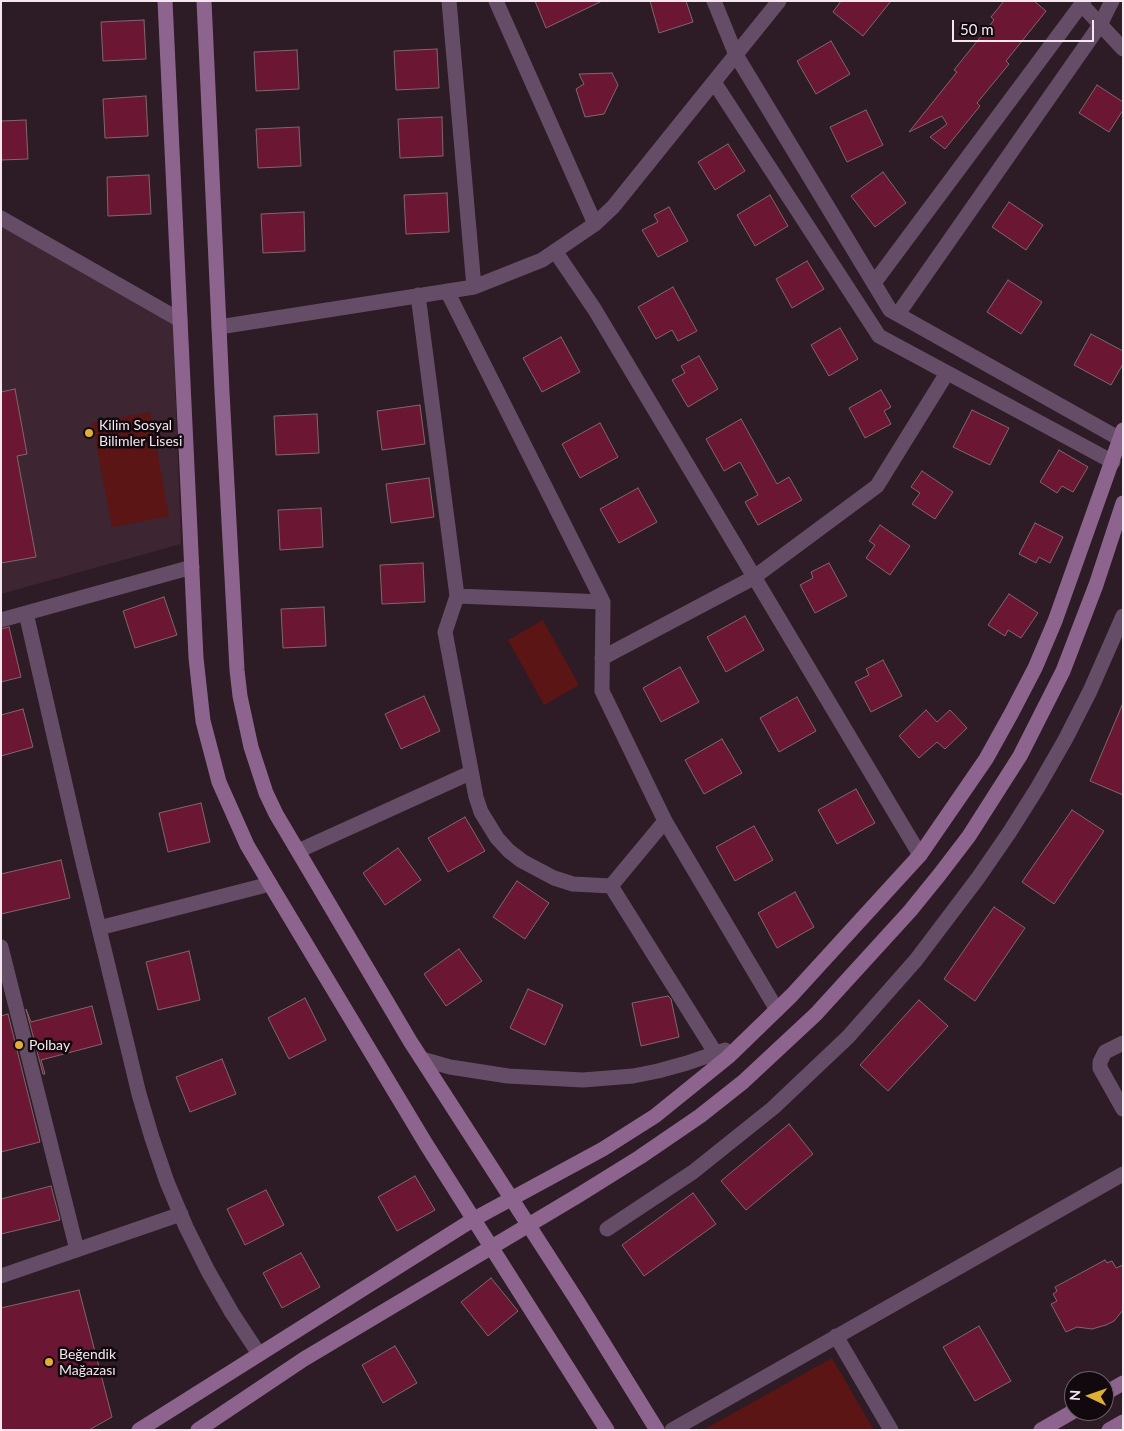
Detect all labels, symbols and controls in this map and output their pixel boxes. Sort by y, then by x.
scale bar [954,10,1096,42]
text: 50 m [960,20,994,38]
place label: Kilim Sosyal Bilimler Lisesi [99,417,182,450]
marker: Kilim Sosyal Bilimler Lisesi [83,427,95,439]
place label: Polbay [29,1037,70,1053]
marker: Polbay [13,1039,25,1051]
place label: Beğendik Mağazası [59,1346,116,1378]
marker: Beğendik Mağazası [43,1356,55,1368]
north arrow [1064,1371,1114,1421]
text: N [1066,1389,1083,1401]

